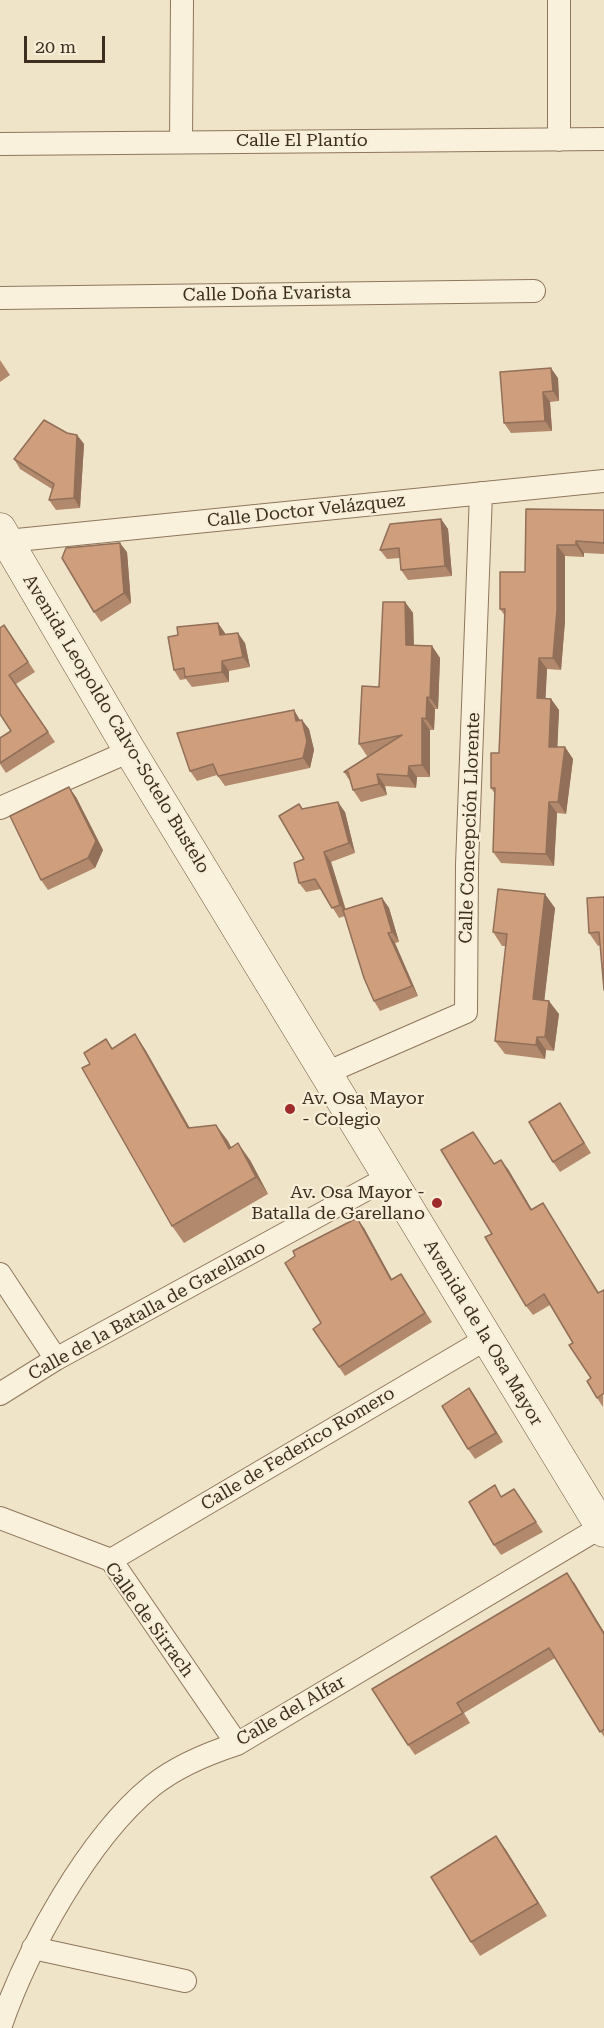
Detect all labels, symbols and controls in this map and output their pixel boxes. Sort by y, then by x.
scale bar [27,24,108,62]
text: 20 m [35,36,76,57]
street label: Calle El Plantío [236,130,368,152]
street label: Calle Doña Evarista [183,282,351,306]
street label: Calle Doctor Velázquez [206,490,406,532]
street label: Avenida Leopoldo Calvo-Sotelo Bustelo [18,571,214,877]
street label: Calle Concepción Llorente [455,712,485,944]
place label: Av. Osa Mayor - Colegio [302,1088,424,1130]
marker: Av. Osa Mayor - Colegio [283,1102,297,1116]
place label: Av. Osa Mayor - Batalla de Garellano [251,1182,425,1224]
marker: Av. Osa Mayor - Batalla de Garellano [430,1196,444,1210]
street label: Avenida de la Osa Mayor [419,1236,547,1430]
street label: Calle de la Batalla de Garellano [25,1237,269,1385]
street label: Calle de Federico Romero [197,1383,399,1515]
street label: Calle de Sirrach [100,1558,198,1682]
street label: Calle del Alfar [233,1671,349,1751]

